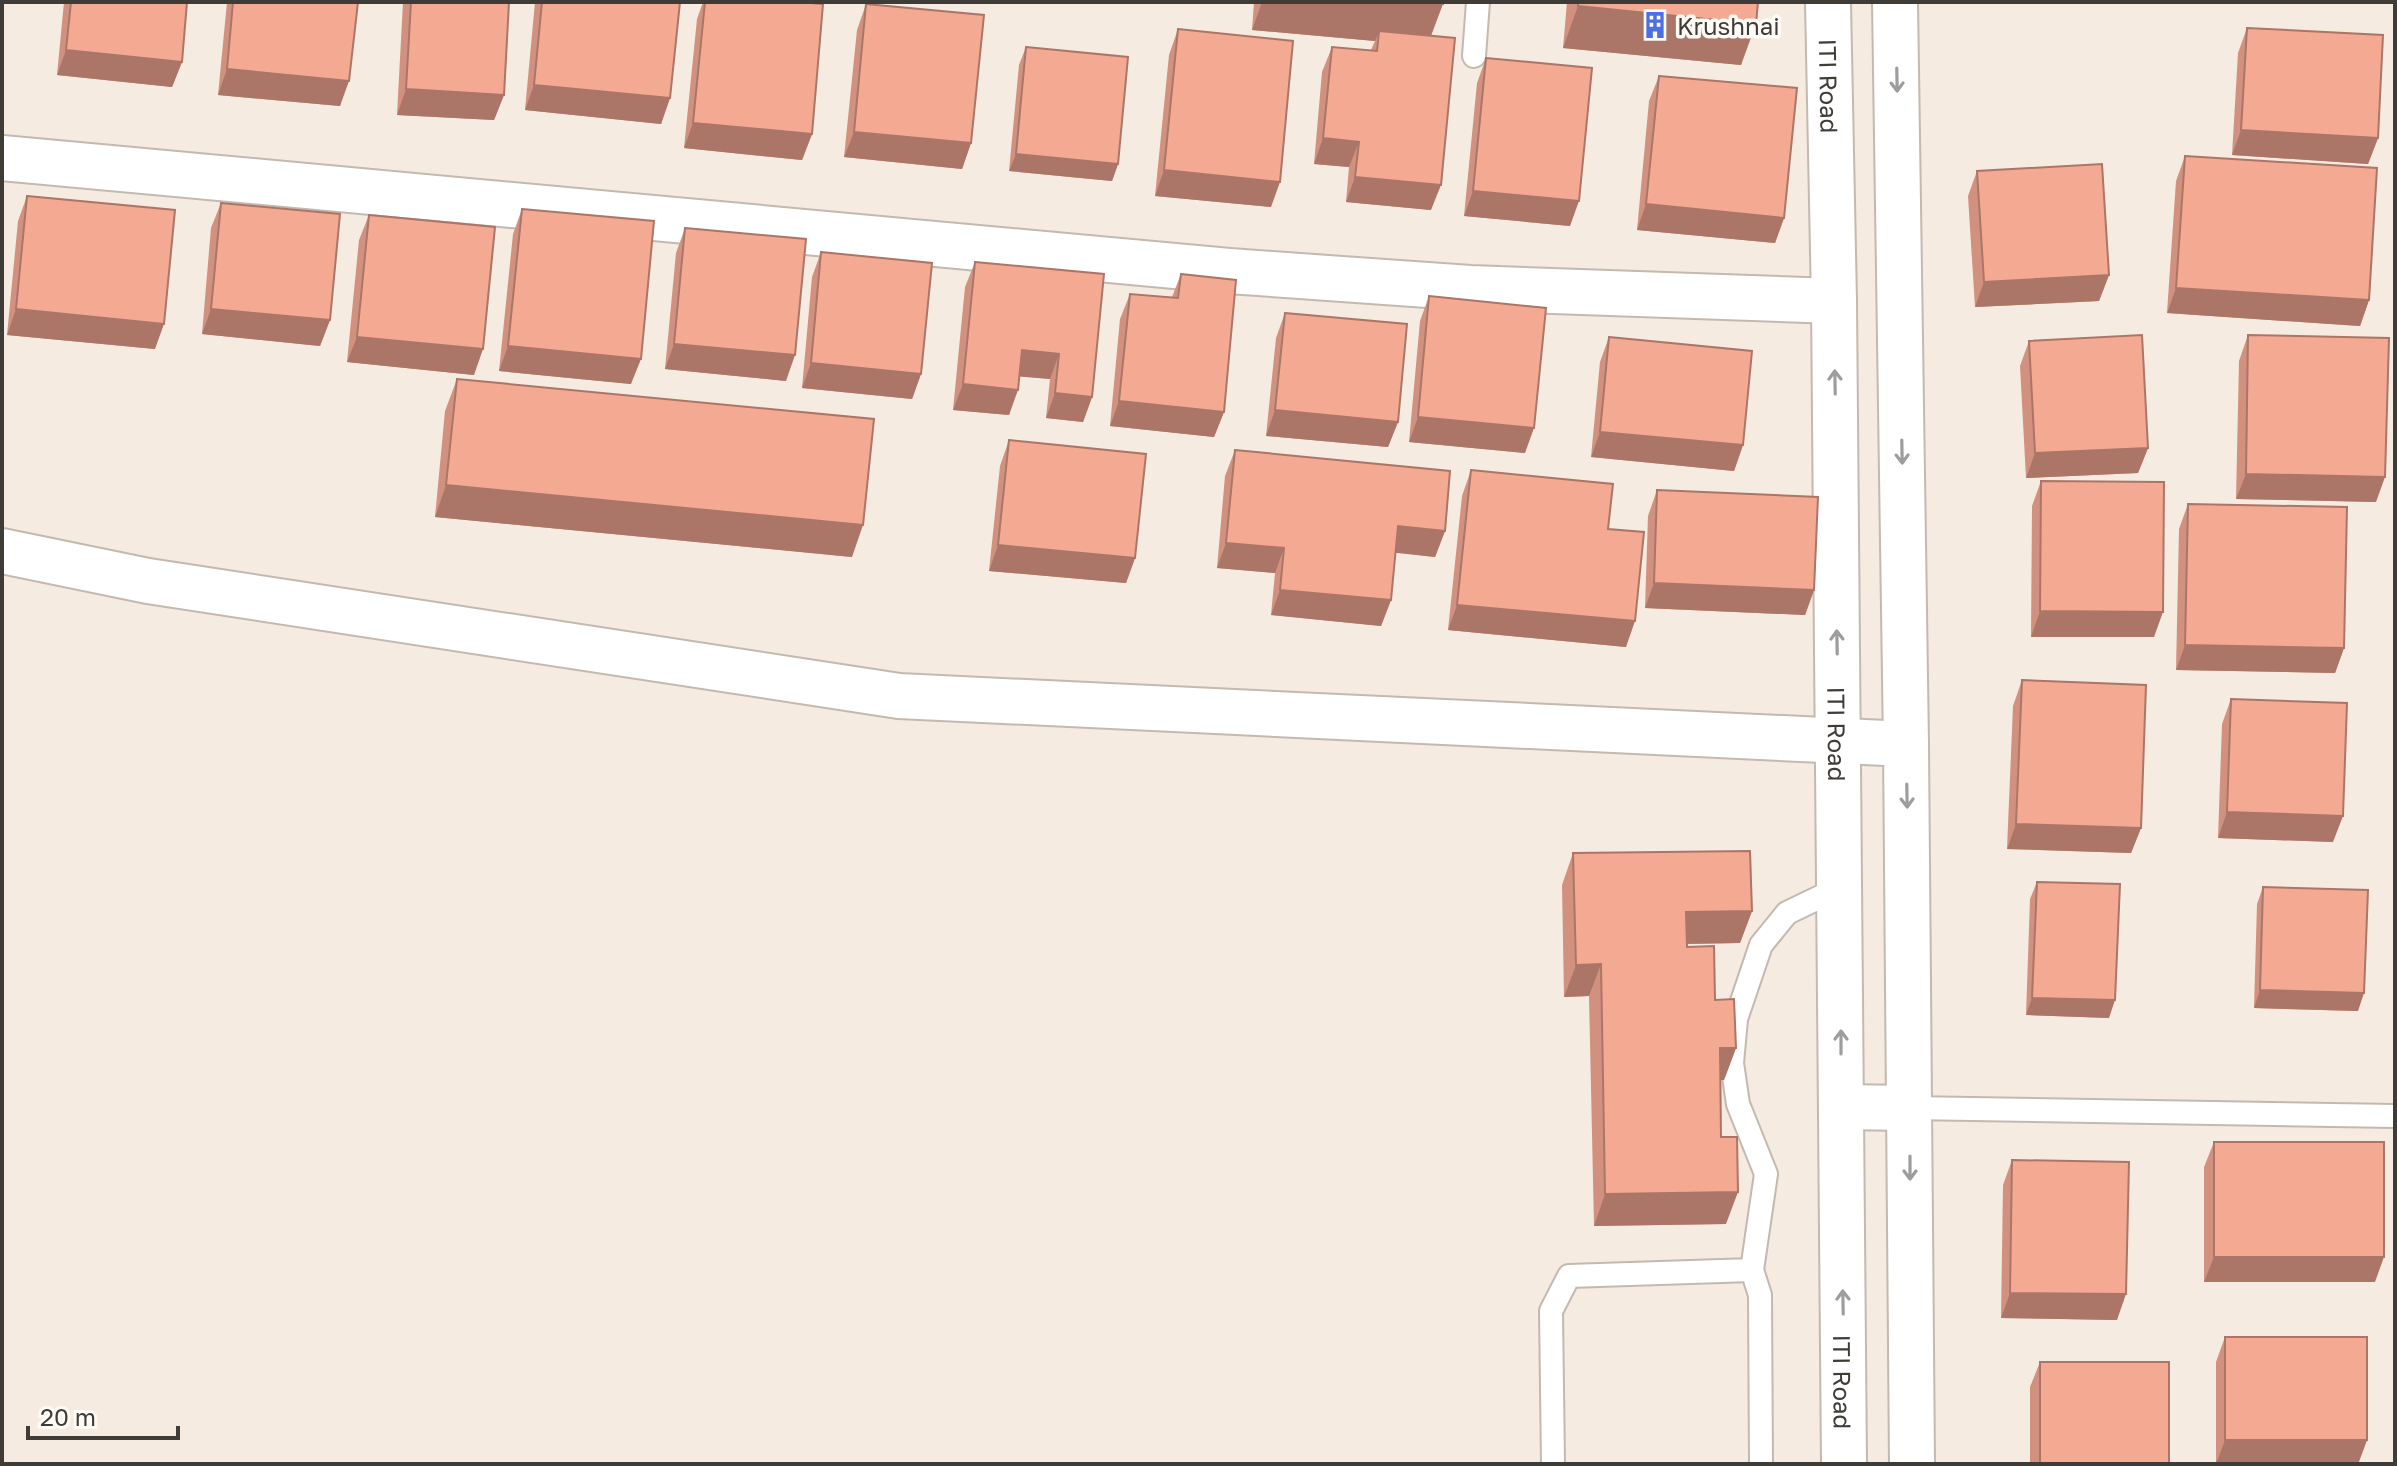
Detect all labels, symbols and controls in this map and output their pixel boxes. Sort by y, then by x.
building icon: Krushnai [1640,10,1670,40]
place label: Krushnai [1677,11,1780,40]
street label: ITI Road [1814,38,1845,134]
one-way arrow [1889,66,1904,93]
one-way arrow [1827,369,1842,396]
one-way arrow [1894,438,1910,465]
one-way arrow [1829,629,1845,656]
street label: ITI Road [1823,686,1853,781]
one-way arrow [1899,782,1915,809]
one-way arrow [1833,1029,1848,1056]
one-way arrow [1902,1154,1918,1181]
one-way arrow [1835,1289,1851,1316]
street label: ITI Road [1828,1334,1858,1429]
scale bar [28,1390,178,1440]
text: 20 m [40,1402,96,1431]

